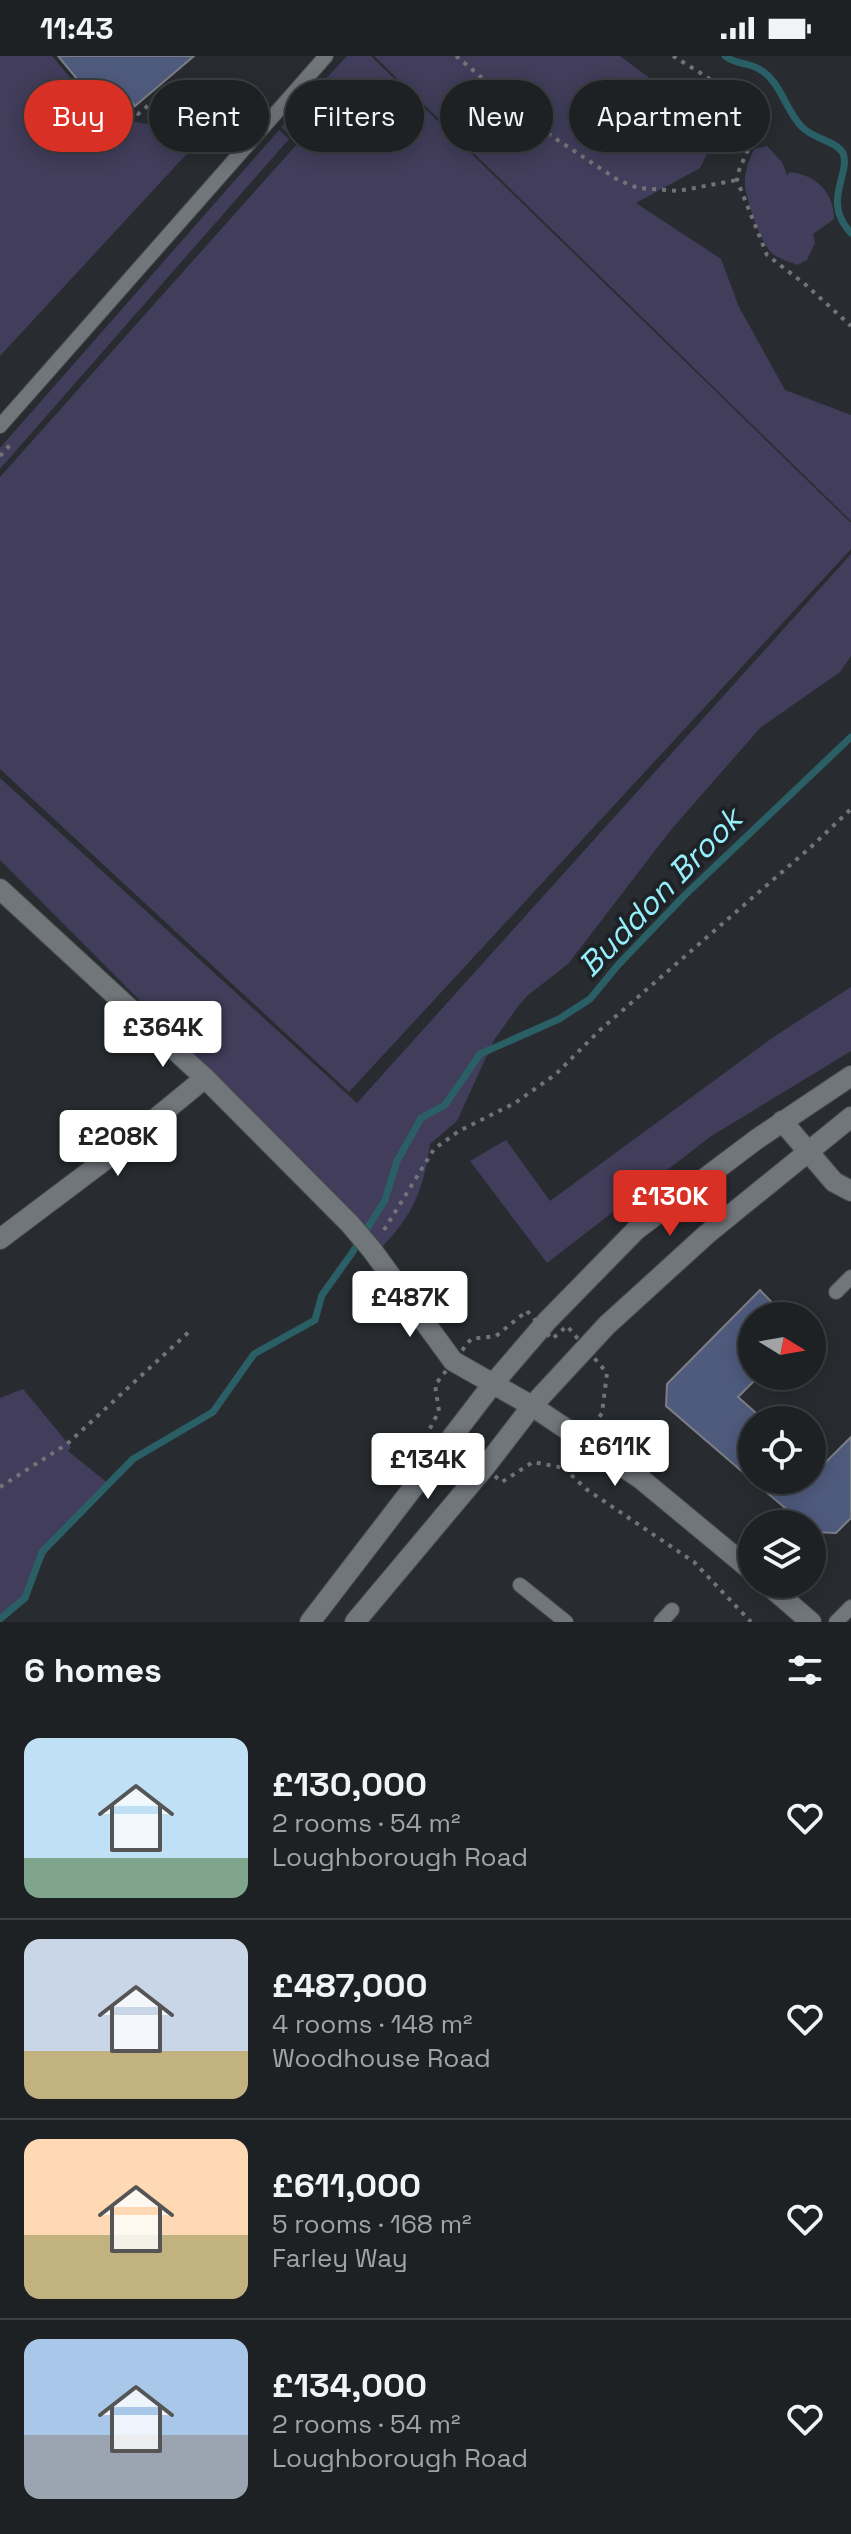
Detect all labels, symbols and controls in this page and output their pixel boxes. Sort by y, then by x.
text: 11:43 [40,9,113,48]
chip: Buy [24,80,133,152]
chip: Rent [149,80,269,152]
chip: Filters [285,80,424,152]
chip: New [440,80,553,152]
chip: Apartment [569,80,770,152]
water label: Buddon Brook [570,797,753,985]
pin: £364K [107,1001,219,1069]
text: £364K [122,1010,204,1044]
pin: £208K [62,1110,174,1178]
text: £208K [78,1119,158,1153]
pin: £130K [614,1170,726,1238]
text: £130K [631,1179,709,1213]
pin: £487K [354,1271,466,1339]
text: £487K [370,1280,450,1314]
north arrow [738,1302,826,1390]
map controls [738,1302,826,1598]
button: locate [738,1406,826,1494]
pin: £611K [559,1420,671,1488]
text: £611K [579,1429,651,1463]
pin: £134K [372,1433,484,1501]
text: £134K [390,1442,466,1476]
button: layers [738,1510,826,1598]
icon: filters [783,1648,827,1692]
text: 6 homes [24,1649,162,1692]
text: £130,000 [272,1763,427,1806]
icon: home [88,1770,184,1866]
icon: heart [783,1796,827,1840]
text: 2 rooms · 54 m² [272,1806,461,1840]
text: Loughborough Road [272,1840,528,1874]
text: £487,000 [272,1964,428,2007]
icon: home [88,1971,184,2067]
icon: heart [783,1997,827,2041]
text: 4 rooms · 148 m² [272,2007,473,2041]
text: Woodhouse Road [272,2041,491,2075]
text: £611,000 [272,2164,421,2207]
icon: home [88,2171,184,2267]
icon: heart [783,2197,827,2241]
text: 5 rooms · 168 m² [272,2207,472,2241]
text: Farley Way [272,2241,408,2275]
text: £134,000 [272,2364,427,2407]
icon: home [88,2371,184,2467]
icon: heart [783,2397,827,2441]
text: 2 rooms · 54 m² [272,2407,461,2441]
text: Loughborough Road [272,2441,528,2475]

